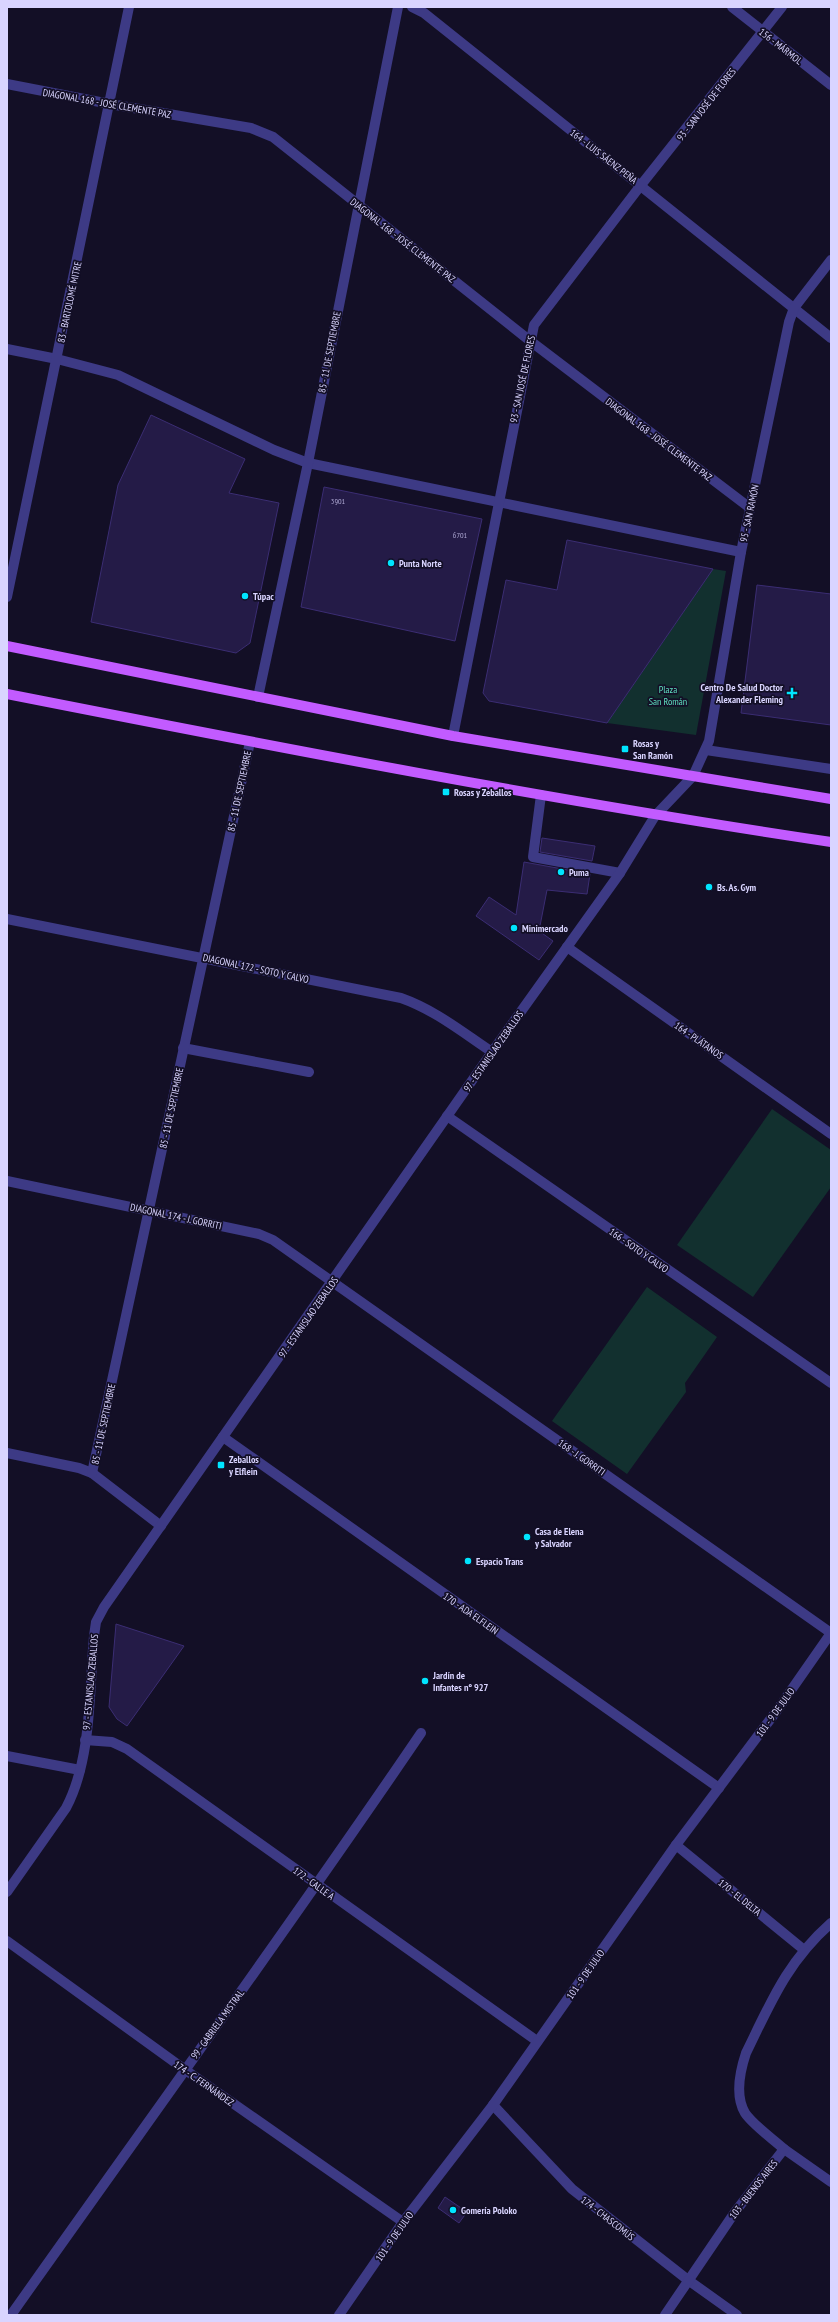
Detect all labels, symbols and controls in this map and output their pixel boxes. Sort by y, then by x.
street label: 156 - MÁRMOL [756,25,806,68]
street label: 93 - SAN JOSÉ DE FLORES [674,65,739,143]
street label: DIAGONAL 168 - JOSÉ CLEMENTE PAZ [42,86,173,121]
street label: 164 - LUIS SÁENZ PEÑA [567,126,640,187]
street label: DIAGONAL 168 - JOSÉ CLEMENTE PAZ [347,195,458,286]
street label: 83 - BARTOLOMÉ MITRE [55,260,84,344]
street label: 85 - 11 DE SEPTIEMBRE [315,310,344,394]
street label: 93 - SAN JOSÉ DE FLORES [507,334,538,424]
street label: DIAGONAL 168 - JOSÉ CLEMENTE PAZ [603,395,715,484]
street label: 95 - SAN RAMÓN [737,483,762,543]
house number: 3901 [331,496,346,506]
house number: 6701 [453,530,468,540]
place label: Punta Norte [399,557,442,570]
marker: Punta Norte [386,558,396,568]
place label: Túpac [253,590,274,603]
marker: Túpac [240,591,250,601]
place label: Centro De Salud Doctor Alexander Fleming [700,681,784,706]
park label: Plaza San Román [649,683,687,708]
marker: Centro De Salud Doctor Alexander Fleming [786,687,798,699]
place label: Rosas y San Ramón [633,737,673,762]
marker: Rosas y San Ramón [620,744,630,754]
street label: 85 - 11 DE SEPTIEMBRE [225,749,254,833]
place label: Rosas y Zeballos [454,786,512,799]
marker: Rosas y Zeballos [441,787,451,797]
place label: Puma [569,866,589,879]
marker: Puma [556,867,566,877]
place label: Bs. As. Gym [717,881,757,894]
marker: Bs. As. Gym [704,882,714,892]
place label: Minimercado [522,922,569,935]
marker: Minimercado [509,923,519,933]
street label: DIAGONAL 172 - SOTO Y CALVO [202,951,311,986]
street label: 97 - ESTANISLAO ZEBALLOS [461,1008,526,1094]
street label: 164 - PLÁTANOS [672,1019,726,1062]
street label: 85 - 11 DE SEPTIEMBRE [157,1066,186,1150]
street label: DIAGONAL 174 - J. GORRITI [129,1200,223,1233]
street label: 166 - SOTO Y CALVO [607,1225,671,1276]
street label: 97 - ESTANISLAO ZEBALLOS [276,1274,341,1360]
street label: 85 - 11 DE SEPTIEMBRE [89,1382,118,1466]
street label: 168 - J. GORRITI [556,1436,608,1478]
place label: Zeballos y Elflein [228,1453,259,1478]
marker: Zeballos y Elflein [216,1460,226,1470]
place label: Casa de Elena y Salvador [534,1525,584,1550]
marker: Casa de Elena y Salvador [522,1532,532,1542]
place label: Espacio Trans [476,1555,524,1568]
marker: Espacio Trans [463,1556,473,1566]
street label: 170 - ADA ELFLEIN [441,1590,501,1637]
street label: 97 - ESTANISLAO ZEBALLOS [80,1634,101,1730]
place label: Jardín de Infantes nº 927 [432,1669,488,1694]
marker: Jardín de Infantes nº 927 [420,1676,430,1686]
street label: 101 - 9 DE JULIO [753,1685,798,1739]
street label: 172 - CALLE A [290,1864,337,1903]
street label: 170 - EL DELTA [716,1876,764,1919]
street label: 101 - 9 DE JULIO [564,1946,608,2002]
street label: 99 - GABRIELA MISTRAL [188,1986,247,2062]
street label: 174 - C. FERNÁNDEZ [171,2058,237,2109]
street label: 103 - BUENOS AIRES [726,2157,781,2221]
street label: 174 - CHASCOMÚS [578,2193,637,2243]
place label: Gomería Poloko [461,2204,518,2217]
marker: Gomería Poloko [448,2205,458,2215]
street label: 101 - 9 DE JULIO [373,2208,417,2264]

